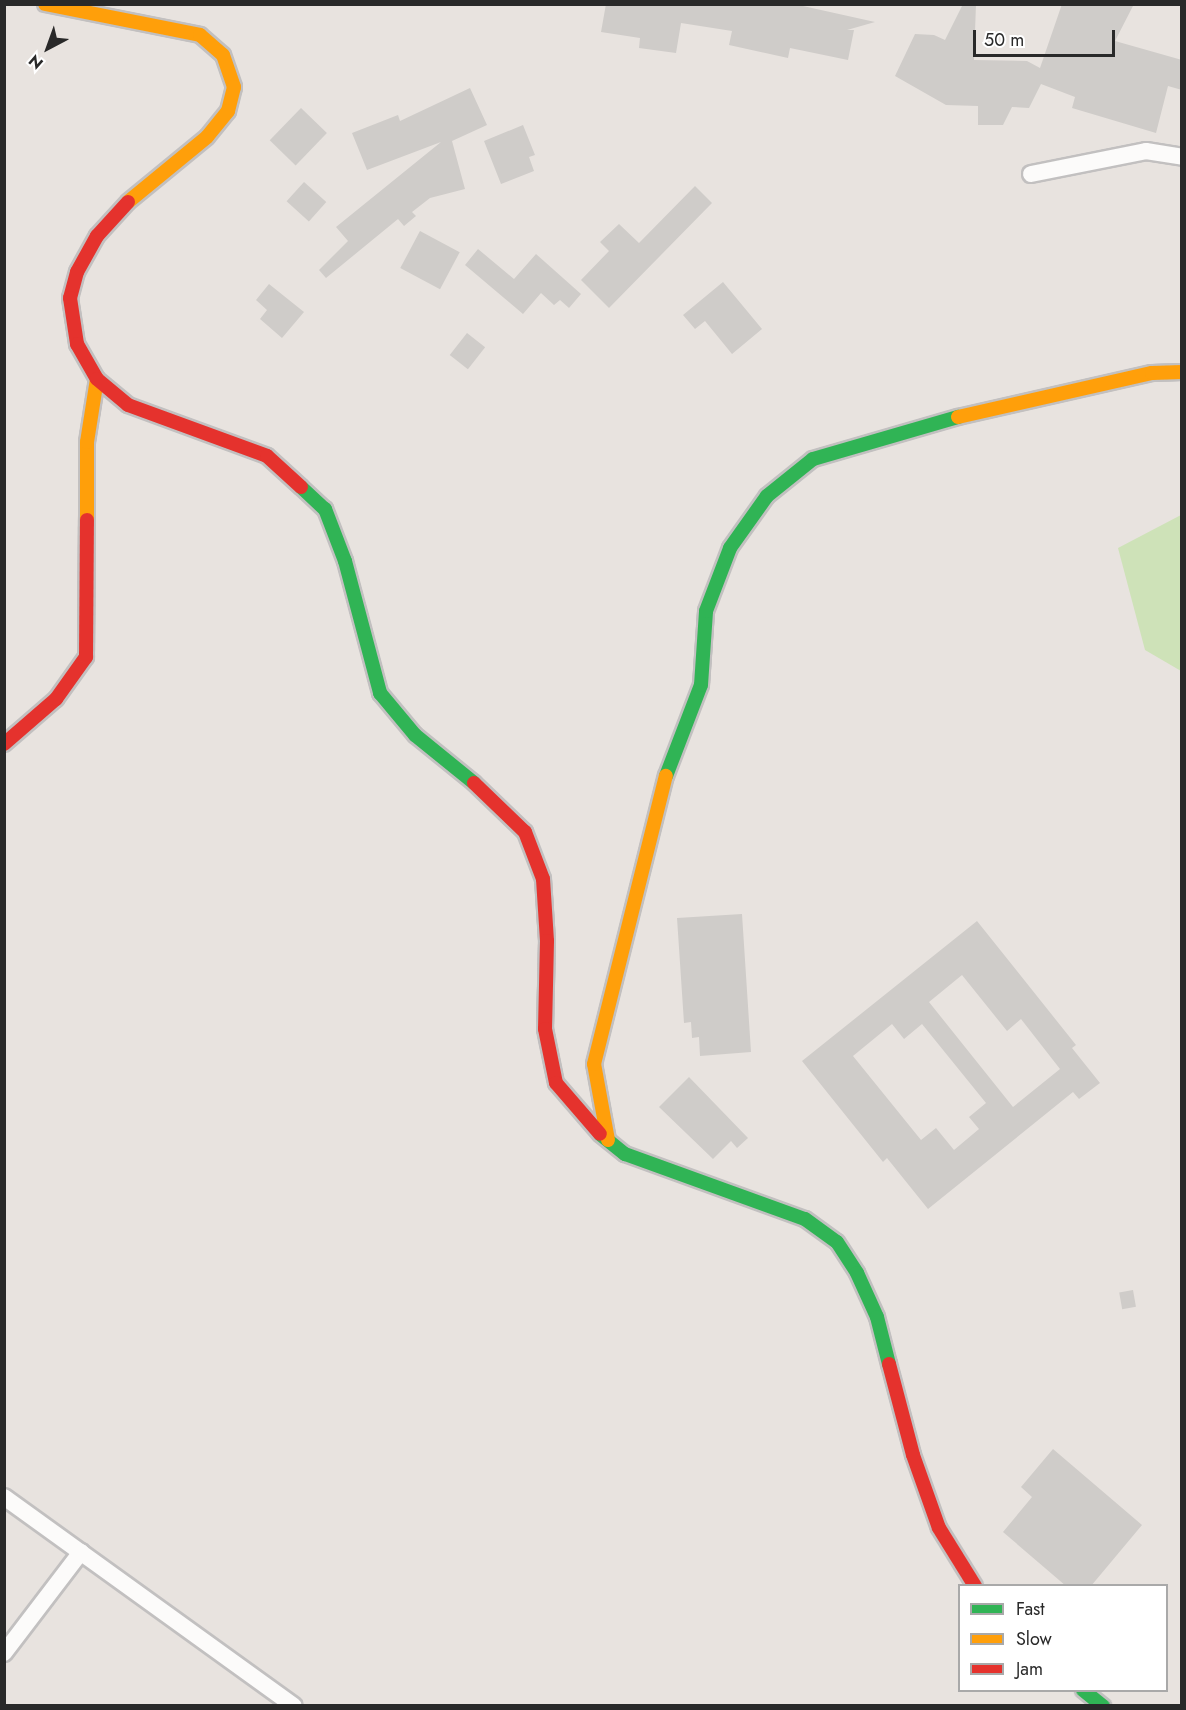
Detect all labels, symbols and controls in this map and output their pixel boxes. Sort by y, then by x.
north arrow [18,18,78,78]
scale bar [976,18,1118,56]
text: 50 m [984,27,1024,53]
text: N [24,49,48,75]
legend [958,1584,1168,1692]
text: Fast [1016,1596,1045,1622]
text: Slow [1016,1626,1052,1652]
text: Jam [1016,1656,1043,1682]

